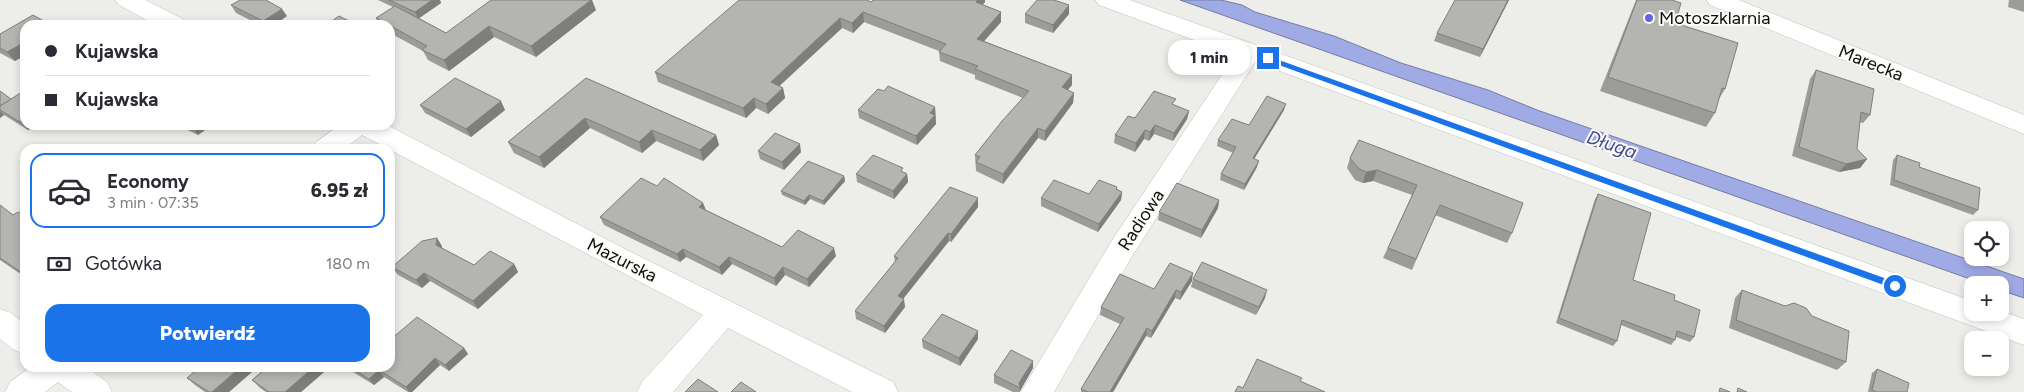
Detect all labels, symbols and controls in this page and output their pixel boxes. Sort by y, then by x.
place label: Motoszklarnia [1659,7,1770,29]
marker: Motoszklarnia [1643,12,1655,24]
text: Kujawska [75,40,158,63]
callout: 1 min [1168,40,1250,76]
street label: Marecka [1835,40,1907,86]
route end [1257,47,1279,69]
text: 1 min [1190,48,1228,67]
text: Kujawska [75,88,158,111]
water label: Długa [1584,125,1640,164]
icon: car [47,168,92,213]
text: Economy [107,170,189,193]
text: 6.95 zł [311,179,368,202]
street label: Radiowa [1113,185,1169,255]
text: 3 min · 07:35 [107,193,199,212]
map controls [1964,221,2009,376]
button: locate [1964,221,2009,266]
street label: Mazurska [583,233,661,287]
icon: cash [45,250,73,278]
text: Gotówka [85,252,162,275]
text: 180 m [326,254,370,273]
route start [1884,275,1906,297]
button: + [1964,276,2009,321]
button: Potwierdź [45,304,370,362]
button: − [1964,331,2009,376]

